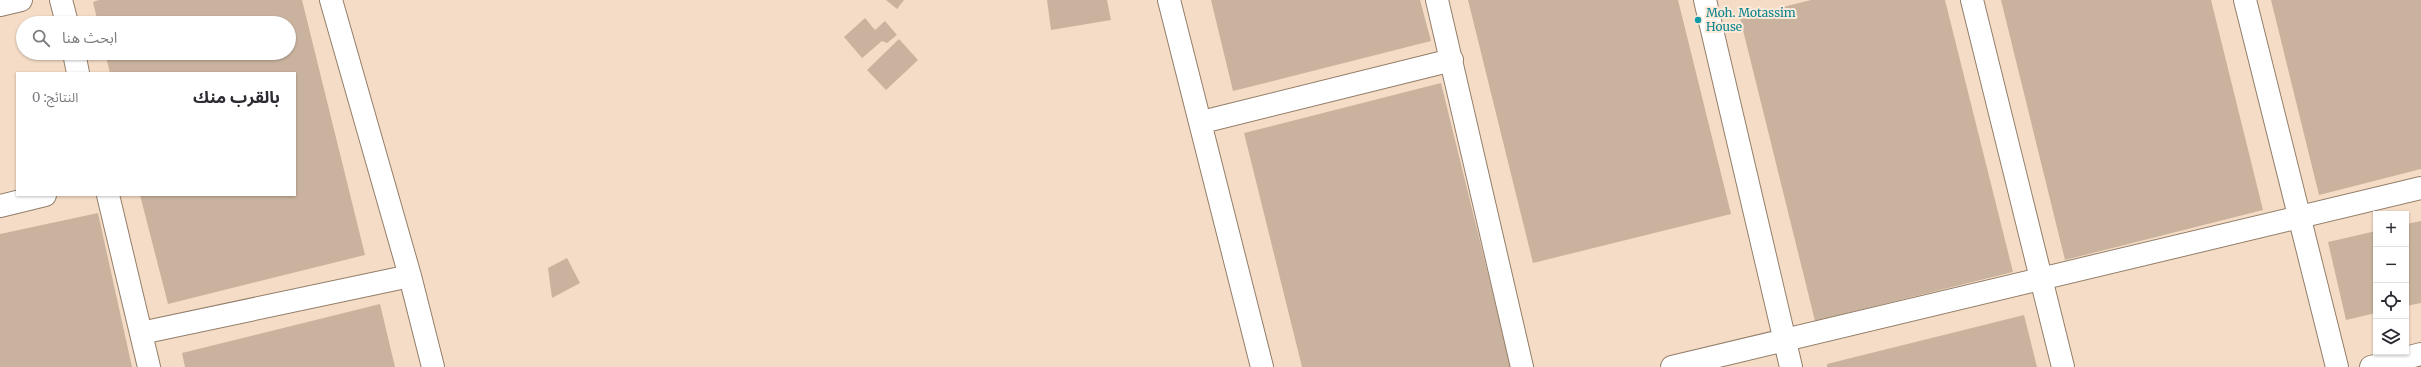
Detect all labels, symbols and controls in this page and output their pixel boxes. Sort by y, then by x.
place label: Moh. Motassim House [1706,5,1796,34]
marker: Moh. Motassim House [1693,15,1703,25]
search box [16,16,296,60]
icon: search [30,27,52,49]
text: ابحث هنا [62,28,117,47]
text: بالقرب منك [193,86,280,108]
text: النتائج: 0 [32,89,78,106]
map controls [2373,211,2409,355]
button: + [2373,211,2409,247]
button: − [2373,247,2409,283]
button: locate [2373,283,2409,319]
button: layers [2373,319,2409,355]

